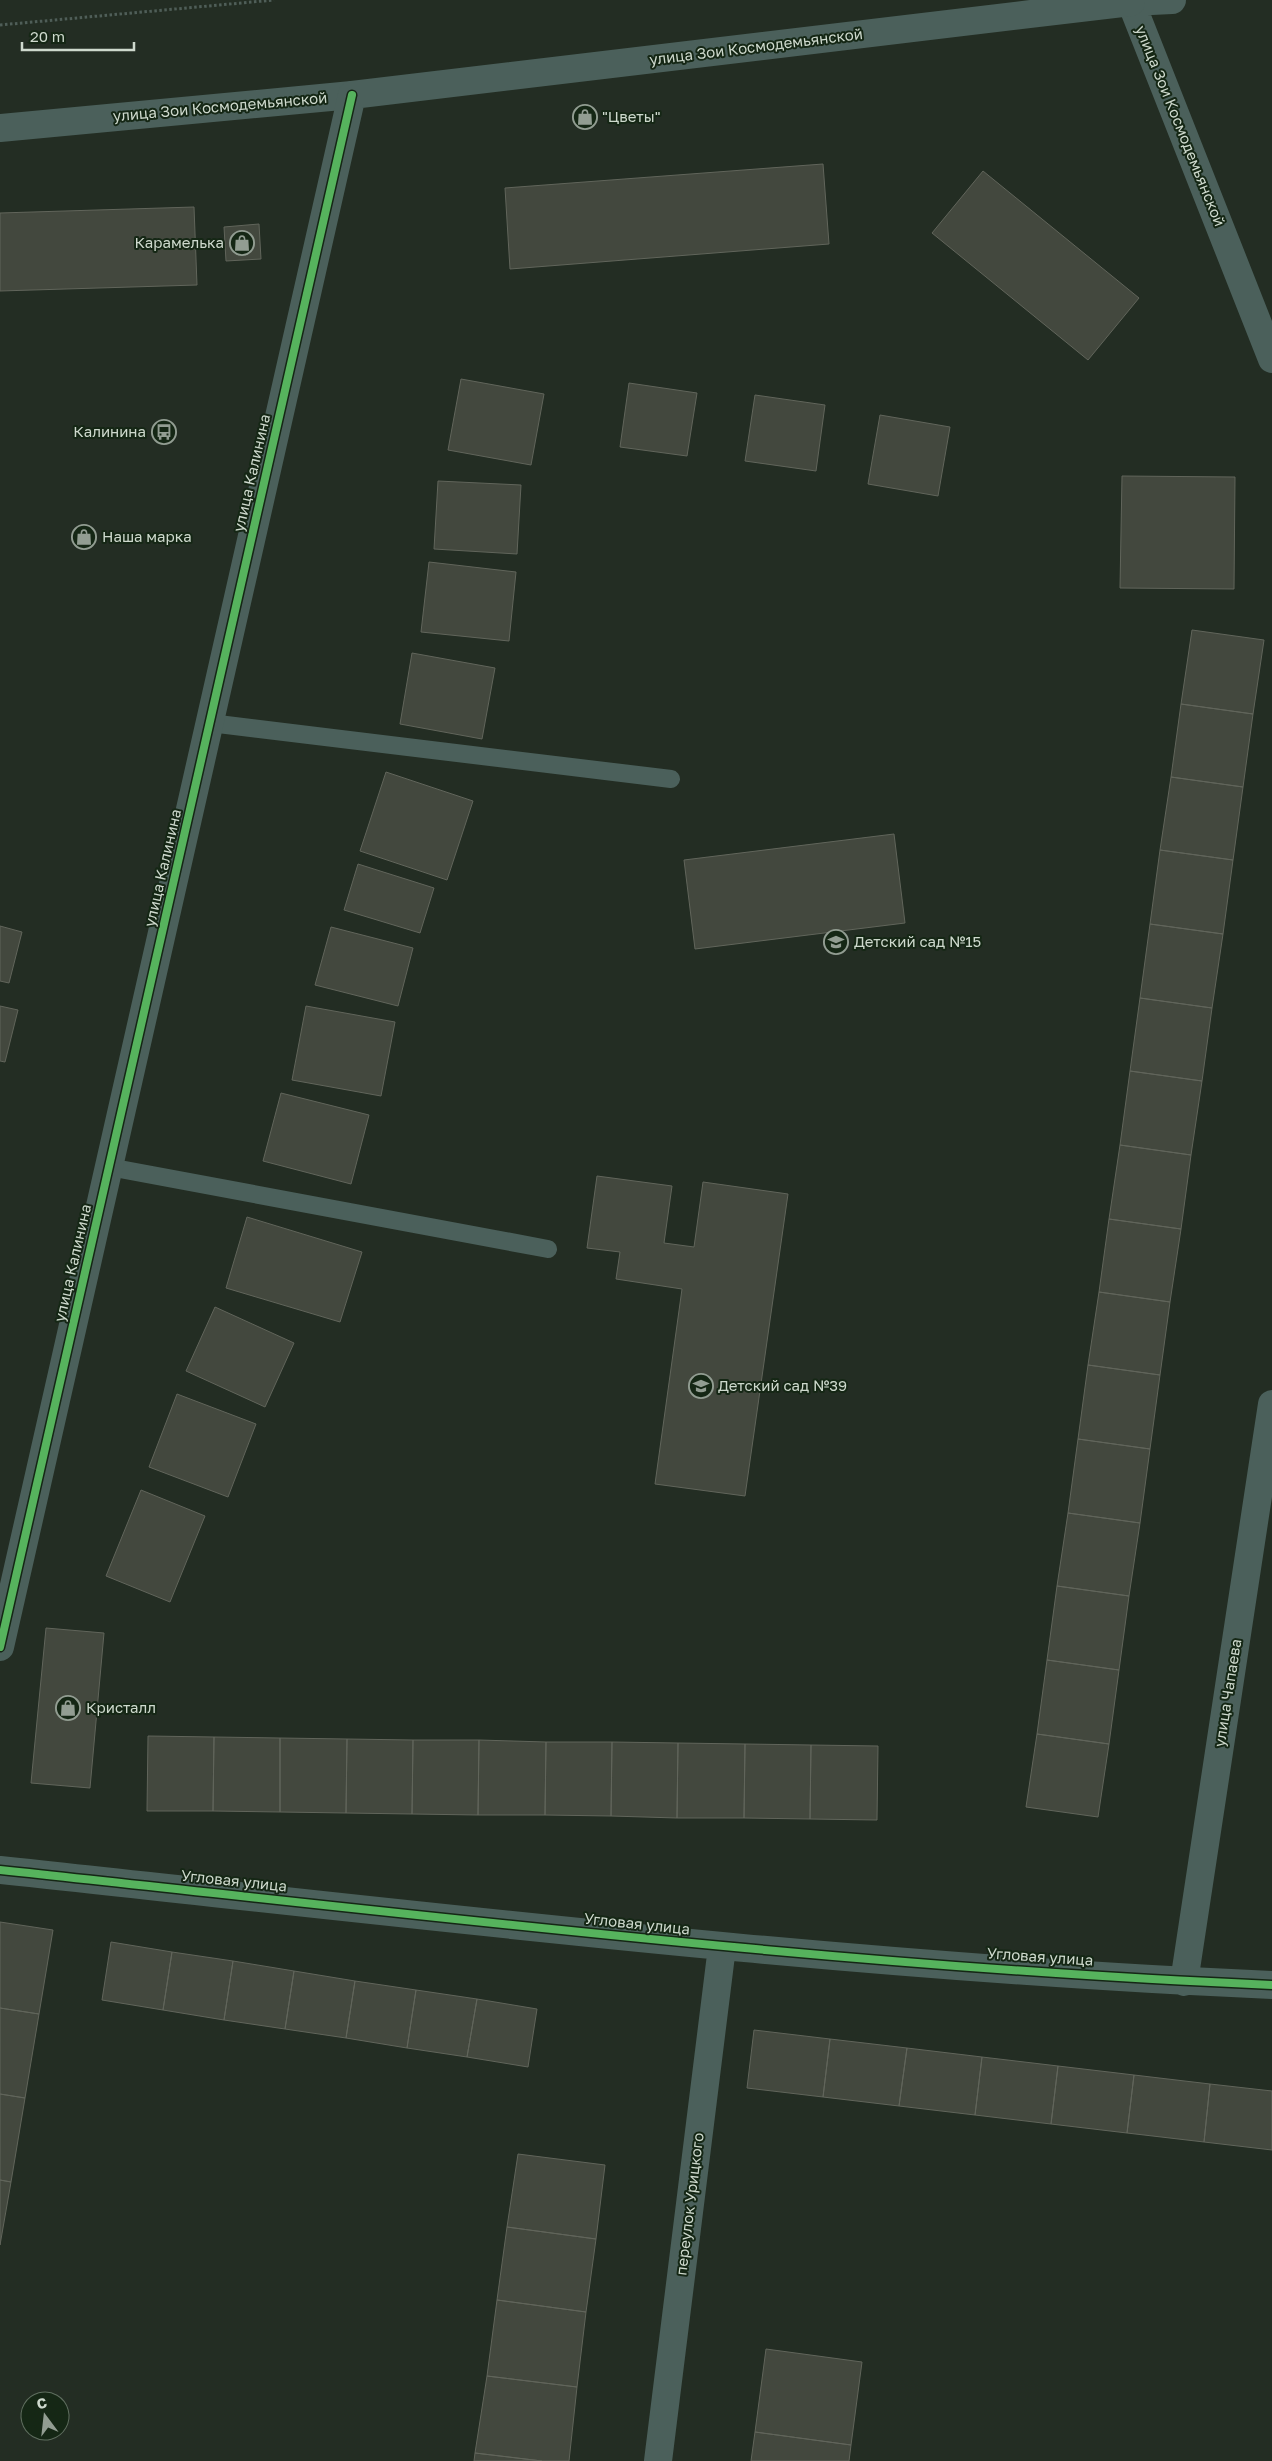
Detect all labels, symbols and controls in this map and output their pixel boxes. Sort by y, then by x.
scale bar [22,20,135,52]
street label: улица Зои Космодемьянской [1132,23,1230,229]
street label: улица Зои Космодемьянской [648,24,864,68]
text: 20 m [30,27,65,45]
street label: улица Зои Космодемьянской [112,88,328,124]
shop icon: "Цветы" [572,104,598,130]
place label: "Цветы" [602,107,661,125]
shop icon: Карамелька [229,230,255,256]
place label: Карамелька [135,233,224,251]
street label: улица Калинина [229,412,273,533]
bus stop icon: Калинина [151,419,177,445]
place label: Калинина [73,422,146,440]
shop icon: Наша марка [71,524,97,550]
place label: Наша марка [102,527,192,545]
street label: улица Калинина [140,807,184,928]
school or university icon: Детский сад №15 [823,929,849,955]
place label: Детский сад №15 [854,932,981,950]
street label: улица Калинина [50,1202,94,1323]
school or university icon: Детский сад №39 [688,1373,714,1399]
place label: Детский сад №39 [718,1376,847,1394]
street label: улица Чапаева [1210,1637,1244,1748]
shop icon: Кристалл [55,1695,81,1721]
place label: Кристалл [86,1698,156,1716]
street label: Угловая улица [180,1865,288,1895]
street label: Угловая улица [583,1908,691,1938]
street label: Угловая улица [986,1943,1094,1969]
street label: переулок Урицкого [671,2131,707,2276]
north arrow [20,2391,70,2441]
text: С [34,2393,49,2412]

